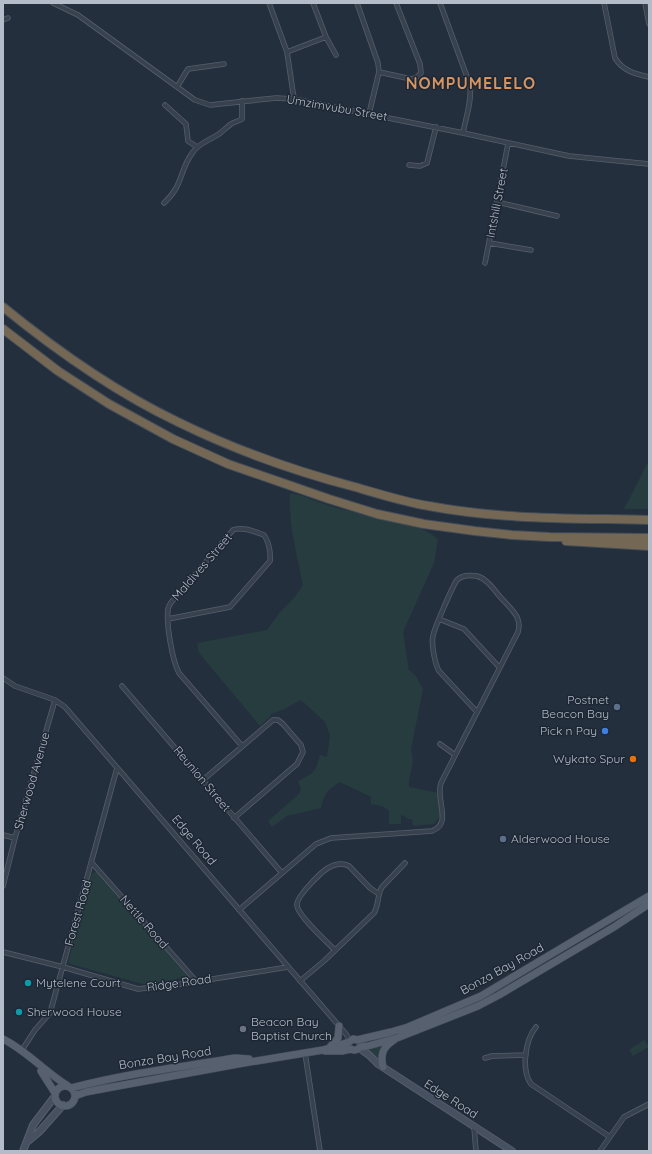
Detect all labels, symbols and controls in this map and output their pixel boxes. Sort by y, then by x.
district label: NOMPUMELELO [406,73,536,93]
street label: Umzimvubu Street [286,91,389,124]
street label: Intshili Street [482,167,511,239]
street label: Maldives Street [168,530,235,603]
place label: Postnet Beacon Bay [542,692,609,721]
marker: Postnet Beacon Bay [612,702,622,712]
place label: Pick n Pay [540,723,597,738]
marker: Pick n Pay [600,726,610,736]
street label: Sherwood Avenue [10,730,53,831]
street label: Reunion Street [170,743,234,815]
place label: Wykato Spur [553,751,625,766]
marker: Wykato Spur [628,754,638,764]
street label: Edge Road [169,811,220,868]
place label: Alderwood House [511,831,610,846]
marker: Alderwood House [498,834,508,844]
street label: Forest Road [61,878,94,947]
street label: Nettle Road [117,892,172,952]
street label: Bonza Bay Road [457,939,546,998]
street label: Ridge Road [146,971,212,994]
place label: Mytelene Court [36,975,121,990]
marker: Mytelene Court [23,978,33,988]
place label: Sherwood House [27,1004,122,1019]
marker: Sherwood House [14,1007,24,1017]
place label: Beacon Bay Baptist Church [251,1014,332,1043]
marker: Beacon Bay Baptist Church [238,1024,248,1034]
street label: Bonza Bay Road [118,1043,212,1072]
street label: Edge Road [422,1076,481,1122]

